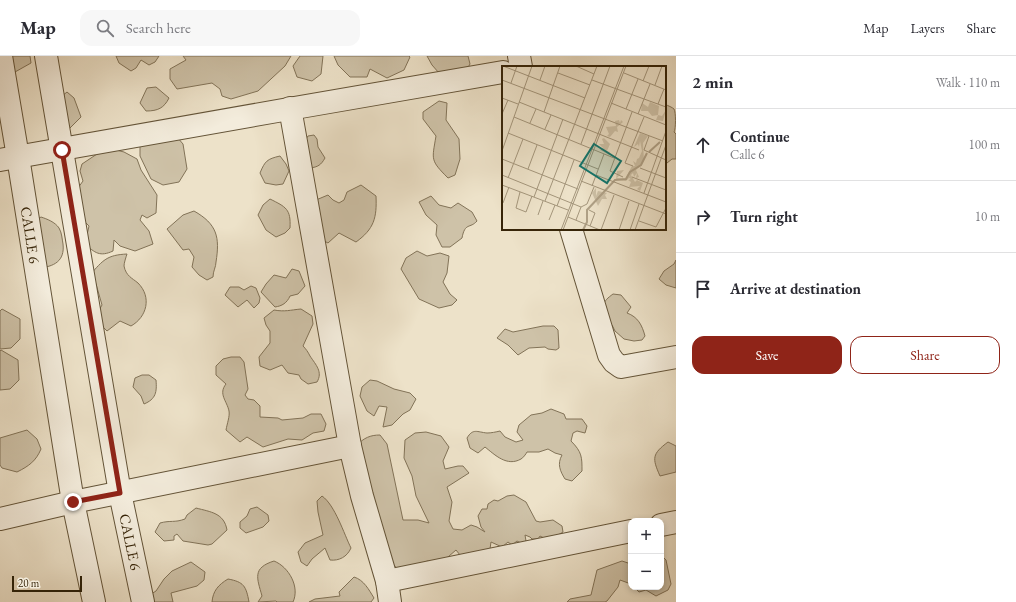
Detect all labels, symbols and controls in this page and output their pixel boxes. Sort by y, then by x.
search box [80,10,360,46]
text: Map [20,15,56,40]
icon: search [94,17,116,39]
text: Search here [126,18,191,37]
text: Map [863,19,888,37]
text: Layers [910,19,945,37]
text: Share [967,19,996,37]
inset map [502,66,666,230]
text: 2 min [692,71,733,93]
text: Walk · 110 m [936,74,1000,91]
text: Continue [730,127,790,146]
icon: ahead [692,134,714,156]
text: 100 m [969,136,1000,153]
route start [53,141,71,159]
text: Calle 6 [730,146,765,163]
street label: CALLE 6 [17,205,44,265]
icon: right [692,206,714,228]
text: Turn right [730,207,798,226]
text: 10 m [975,208,1000,225]
icon: arrive [692,278,714,300]
text: Arrive at destination [730,279,861,298]
button: Save [692,336,842,374]
button: Share [850,336,1000,374]
route end [64,493,82,511]
street label: CALLE 6 [115,512,146,572]
map controls [628,518,664,590]
button: + [628,518,664,554]
button: − [628,554,664,590]
scale bar [12,574,82,593]
text: 20 m [18,576,39,590]

